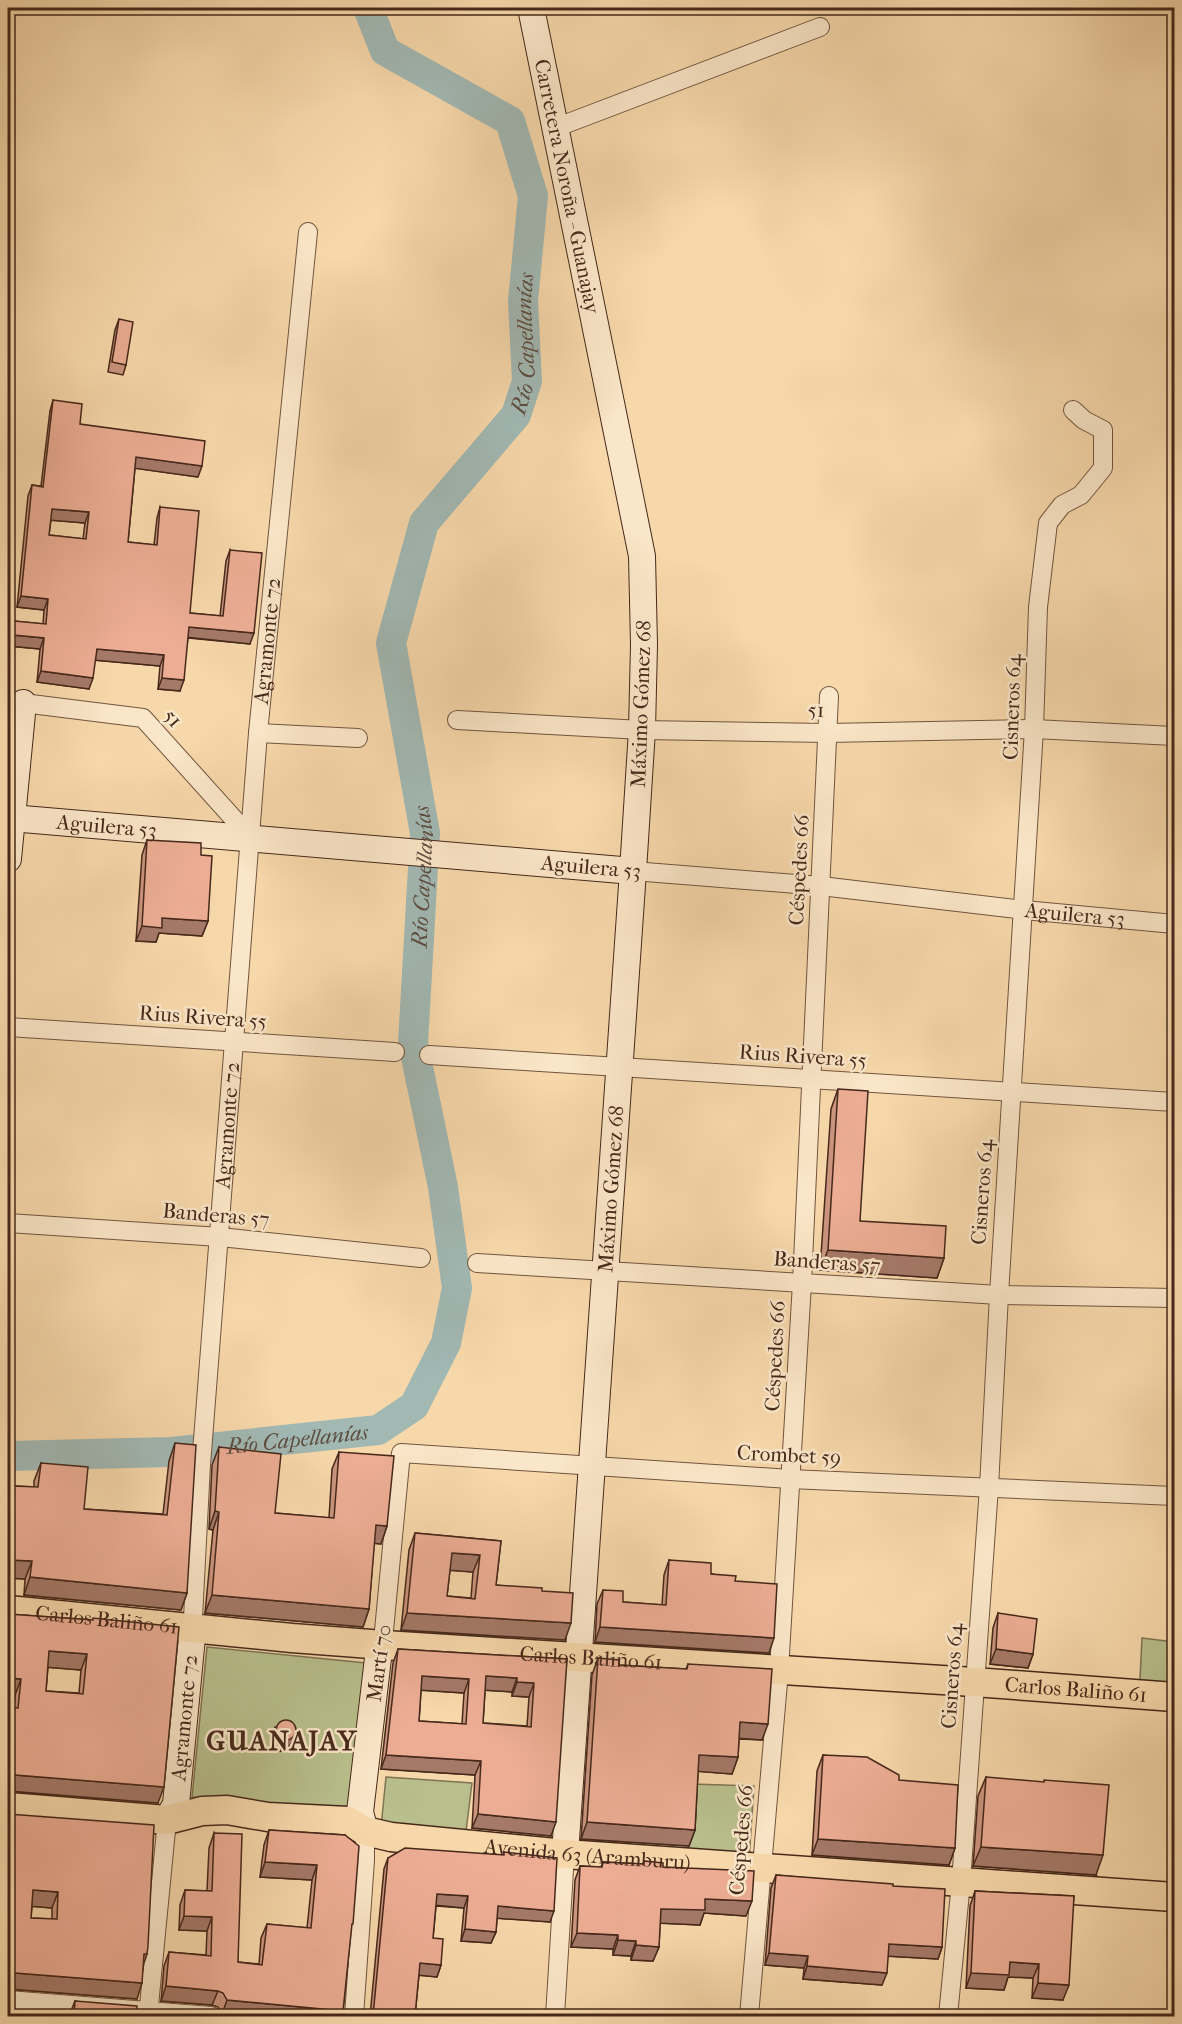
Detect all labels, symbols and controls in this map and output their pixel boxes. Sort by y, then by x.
street label: Carretera Noroña - Guanajay [530,57,605,317]
water label: Río Capellanías [505,270,541,419]
street label: Agramonte 72 [249,576,285,706]
street label: Máximo Gómez 68 [626,620,656,788]
street label: Cisneros 64 [998,653,1026,760]
street label: 51 [808,698,824,722]
street label: 51 [159,704,187,732]
water label: Río Capellanías [406,802,439,950]
street label: Aguilera 53 [55,810,158,842]
street label: Céspedes 66 [784,813,814,926]
street label: Aguilera 53 [539,851,642,883]
street label: Aguilera 53 [1023,898,1126,931]
street label: Rius Rivera 55 [138,1001,268,1033]
street label: Rius Rivera 55 [738,1040,868,1072]
street label: Agramonte 72 [210,1061,244,1190]
street label: Máximo Gómez 68 [593,1105,629,1273]
street label: Cisneros 64 [966,1138,998,1246]
street label: Banderas 57 [161,1198,271,1232]
street label: Banderas 57 [773,1246,881,1278]
street label: Céspedes 66 [760,1299,790,1412]
water label: Río Capellanías [223,1419,371,1460]
street label: Crombet 59 [736,1440,842,1470]
street label: Carlos Baliño 61 [34,1601,179,1639]
street label: Cisneros 64 [936,1622,968,1730]
street label: Martí 70 [362,1623,396,1703]
street label: Carlos Baliño 61 [519,1642,663,1674]
street label: Agramonte 72 [166,1653,202,1783]
street label: Carlos Baliño 61 [1004,1672,1148,1707]
district label: GUANAJAY [206,1725,358,1757]
street label: Céspedes 66 [724,1783,758,1896]
street label: Avenida 63 (Aramburu) [482,1834,691,1875]

